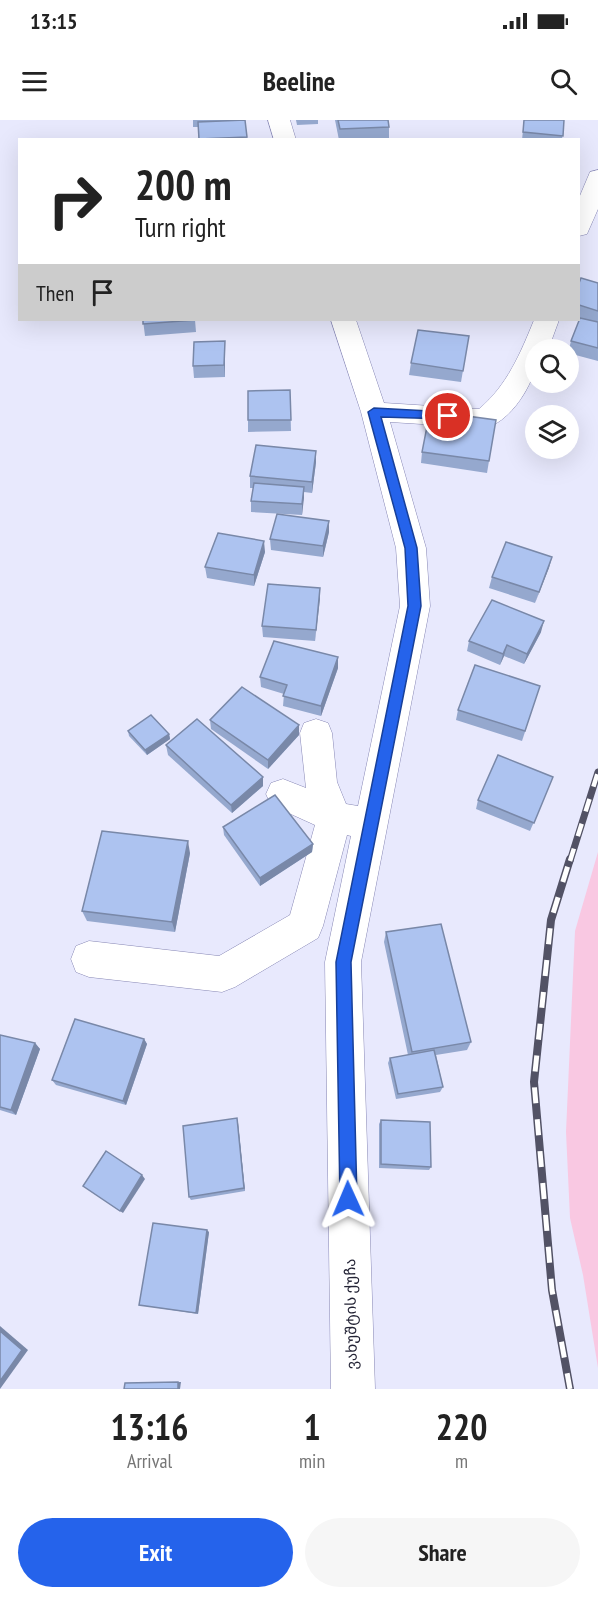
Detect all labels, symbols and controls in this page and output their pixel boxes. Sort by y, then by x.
text: 13:15 [30,7,78,35]
text: Beeline [263,64,335,98]
icon: menu [18,65,51,98]
icon: search [547,65,580,98]
text: 200 m [135,157,232,212]
icon: right [36,162,114,240]
text: Turn right [135,210,226,244]
icon: arrive [86,276,119,309]
text: Then [36,279,74,307]
map controls [525,339,579,459]
button: search [525,339,579,393]
pin [422,390,473,441]
icon: arrive [431,399,464,432]
button: layers [525,405,579,459]
position arrow [316,1167,380,1231]
street label: ვახუშტის ქუჩა [340,1258,361,1370]
text: 13:16 [111,1403,188,1450]
text: 1 [303,1403,321,1450]
text: 220 [436,1403,487,1450]
text: Arrival [127,1448,172,1474]
text: min [299,1448,325,1474]
text: m [455,1448,468,1474]
button: Exit [18,1518,293,1587]
button: Share [305,1518,580,1587]

